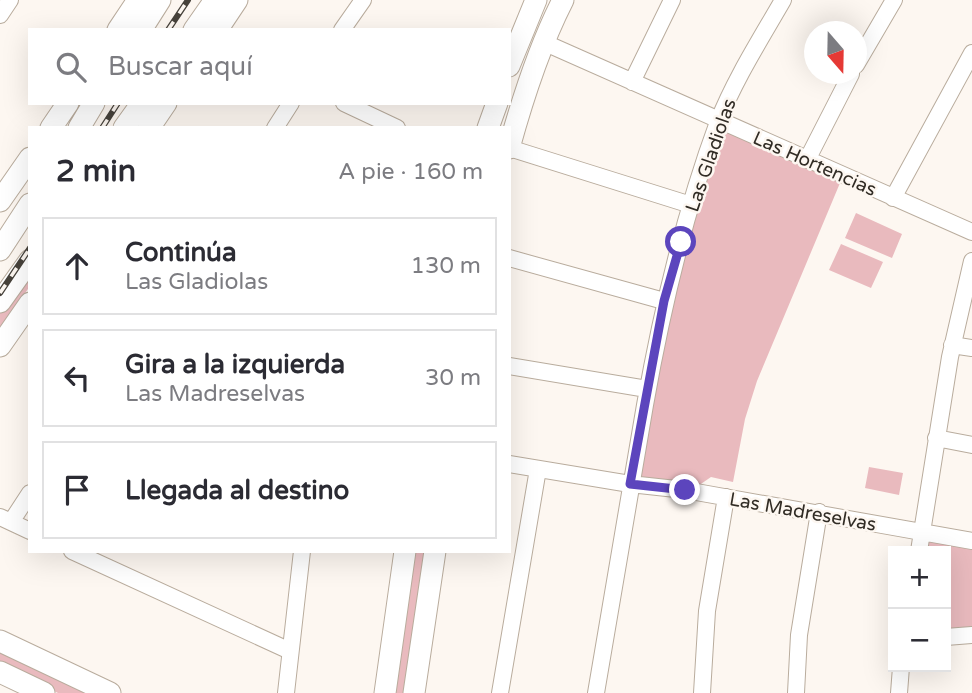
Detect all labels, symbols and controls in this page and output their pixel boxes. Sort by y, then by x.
north arrow [804,21,867,84]
search box [28,28,511,105]
icon: search [52,48,90,86]
text: Buscar aquí [108,51,253,82]
street label: Las Gladiolas [681,96,741,215]
street label: Las Hortencias [750,127,880,201]
text: 2 min [56,153,136,190]
text: A pie · 160 m [338,158,483,186]
route start [665,226,696,257]
text: Continúa [125,237,237,268]
icon: ahead [58,247,96,285]
text: 130 m [411,252,481,280]
text: Las Gladiolas [125,268,268,296]
text: Gira a la izquierda [125,349,345,380]
icon: left [58,359,96,397]
text: 30 m [425,364,481,392]
text: Las Madreselvas [125,380,305,408]
icon: arrive [58,471,96,509]
route end [669,474,700,505]
text: Llegada al destino [125,475,349,506]
street label: Las Madreselvas [728,488,878,536]
map controls [888,546,951,672]
button: + [888,546,951,609]
button: − [888,609,951,672]

